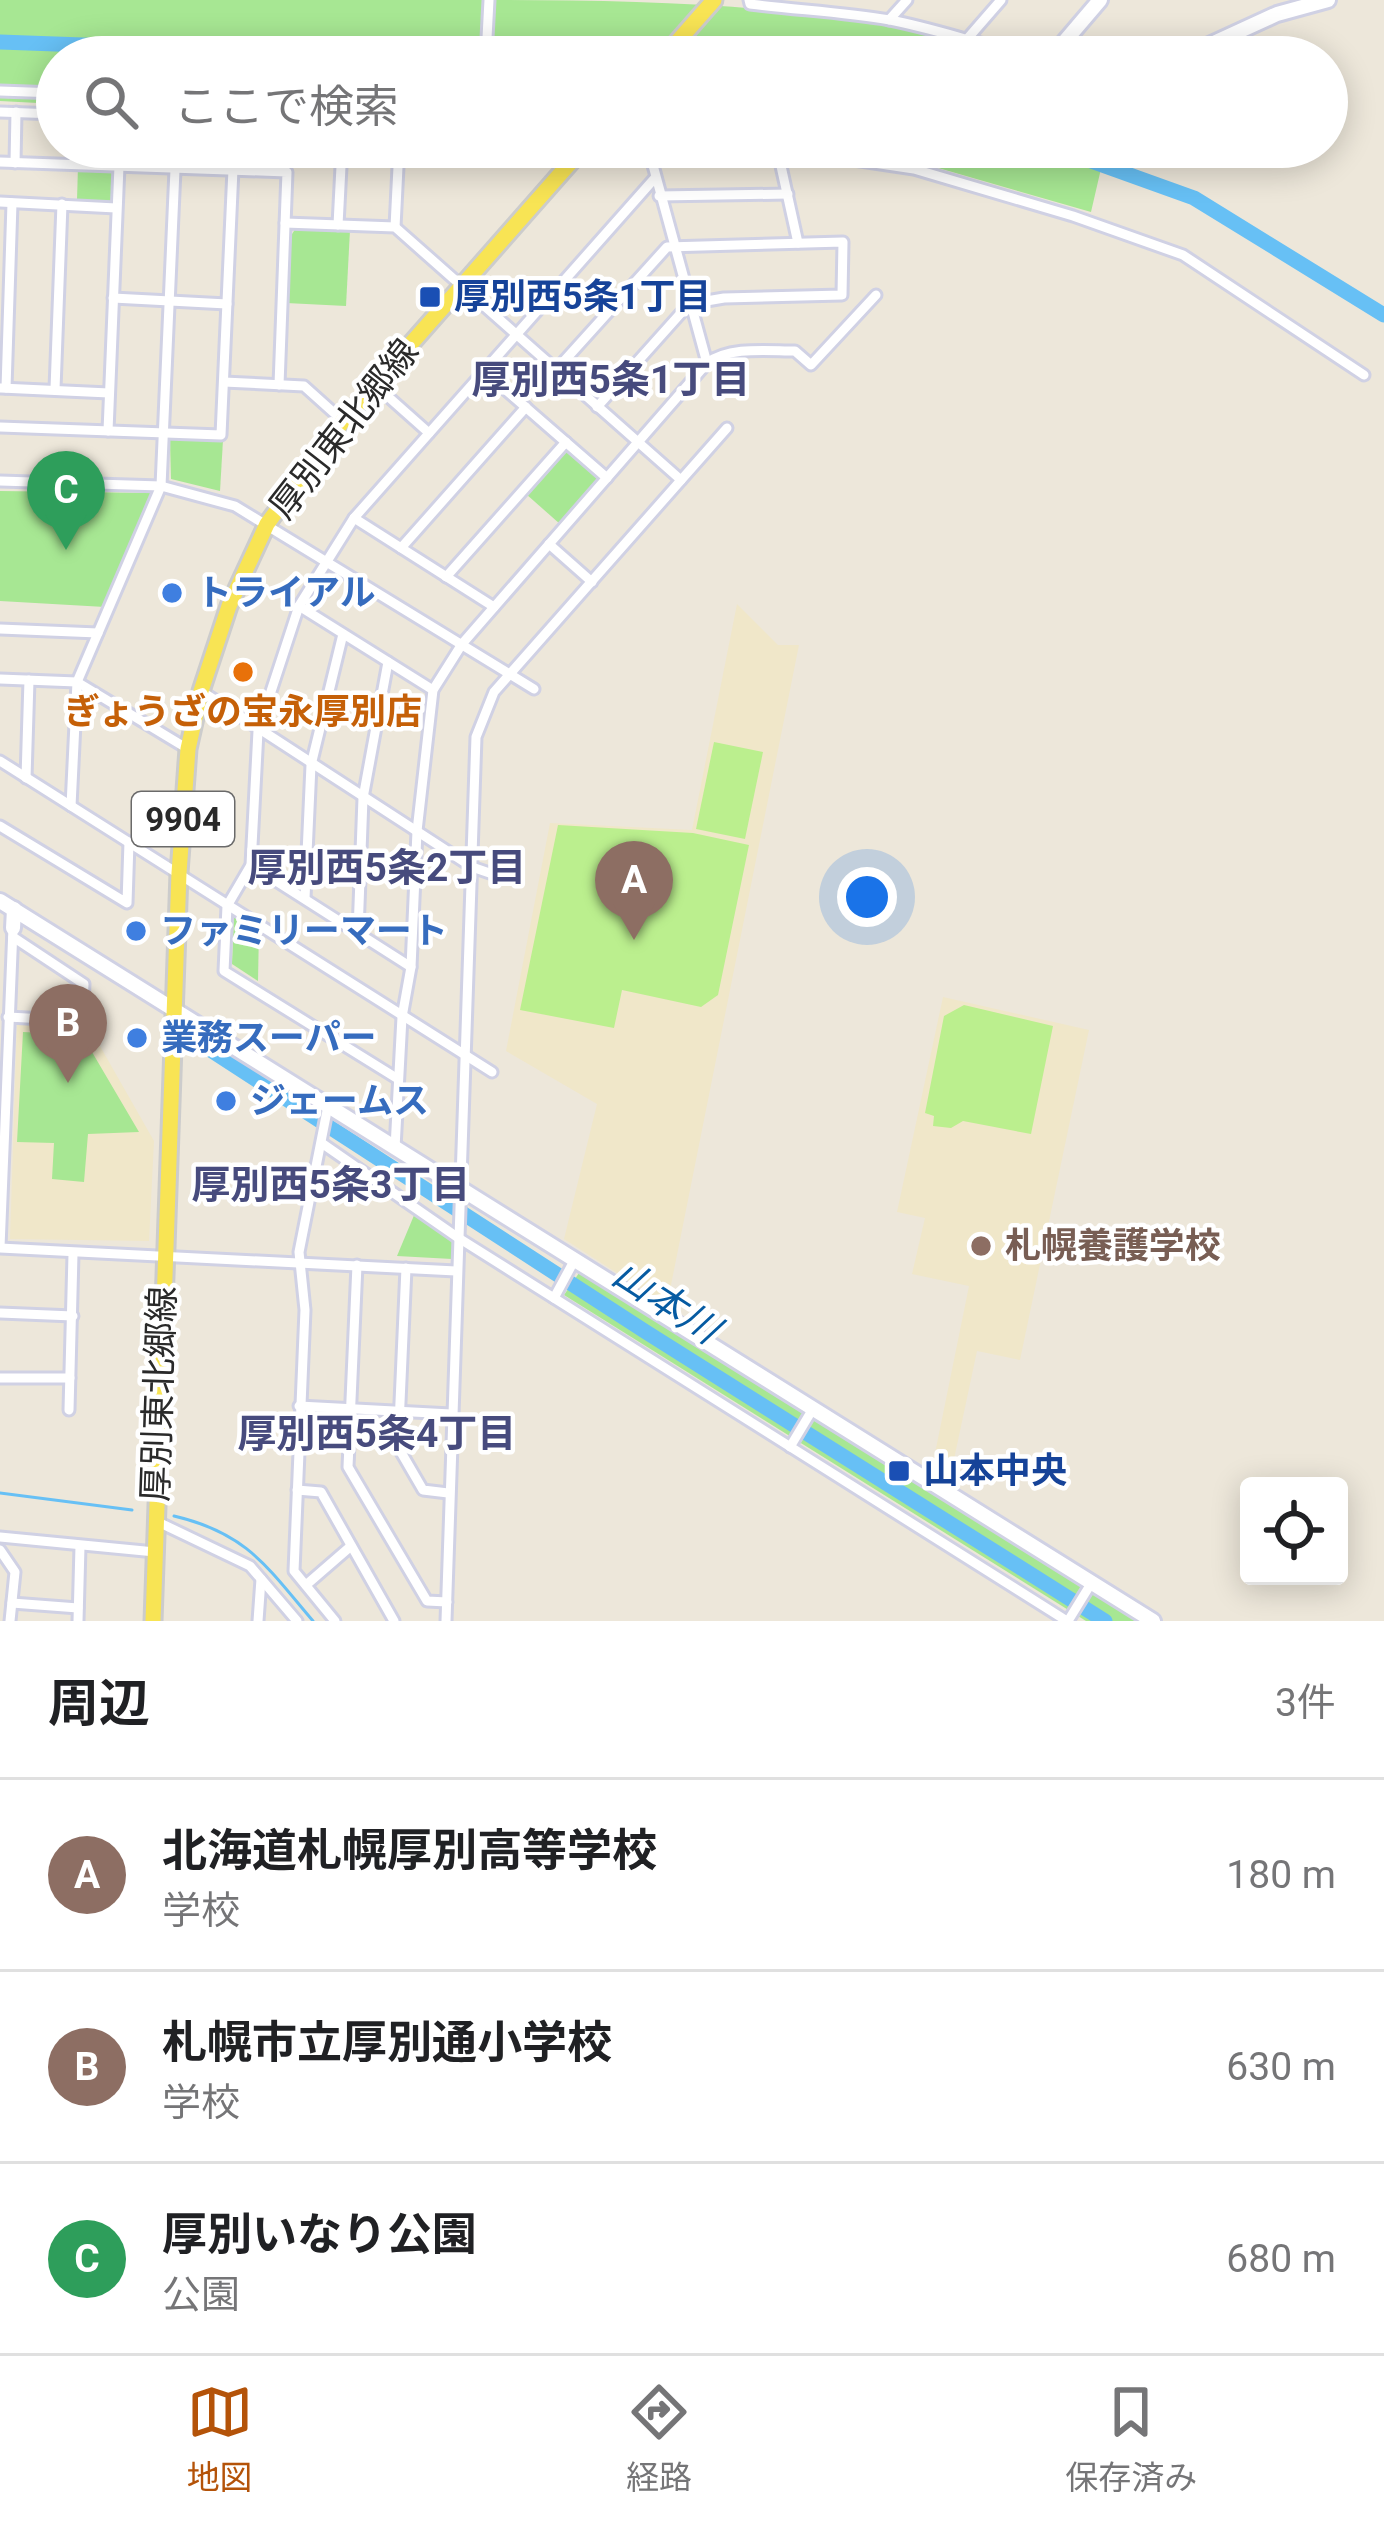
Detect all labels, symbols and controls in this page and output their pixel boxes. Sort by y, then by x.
search box [36,36,1348,168]
icon: search [78,69,144,135]
text: ここで検索 [174,80,399,133]
place label: 厚別西5条1丁目 [454,276,711,318]
marker: 厚別西5条1丁目 [417,284,443,310]
street label: 厚別東北郷線 [261,331,427,527]
district label: 厚別西5条1丁目 [472,357,750,403]
pin: C [27,451,105,550]
place label: トライアル [196,572,376,614]
marker: トライアル [159,580,185,606]
marker: ぎょうざの宝永厚別店 [230,659,256,685]
place label: ぎょうざの宝永厚別店 [64,691,422,733]
road number: 9904 [132,792,234,846]
pin: A [595,841,673,940]
district label: 厚別西5条2丁目 [248,845,526,891]
your location [837,867,897,927]
place label: ファミリーマート [160,910,448,952]
marker: ファミリーマート [123,918,149,944]
pin: B [29,984,107,1083]
place label: 業務スーパー [161,1017,377,1059]
marker: 業務スーパー [124,1025,150,1051]
place label: ジェームス [250,1080,429,1122]
marker: ジェームス [213,1088,239,1114]
district label: 厚別西5条3丁目 [192,1162,470,1208]
place label: 札幌養護学校 [1005,1225,1221,1267]
marker: 札幌養護学校 [968,1233,994,1259]
water label: 山本川 [604,1251,731,1355]
street label: 厚別東北郷線 [134,1285,184,1503]
district label: 厚別西5条4丁目 [238,1411,516,1457]
place label: 山本中央 [923,1450,1067,1492]
marker: 山本中央 [886,1458,912,1484]
map controls [1240,1477,1348,1585]
button: locate [1240,1477,1348,1585]
text: 周辺 [48,1674,150,1733]
text: 3件 [1275,1680,1336,1726]
text: 北海道札幌厚別高等学校 [162,1824,657,1877]
text: A [74,1852,100,1898]
text: 180 m [1226,1852,1336,1898]
text: 学校 [162,1888,240,1934]
text: 札幌市立厚別通小学校 [162,2016,612,2069]
text: B [75,2044,99,2090]
text: 630 m [1226,2044,1336,2090]
text: 学校 [162,2080,240,2126]
text: 厚別いなり公園 [162,2208,477,2261]
text: C [74,2236,100,2282]
text: 680 m [1226,2236,1336,2282]
text: 公園 [162,2272,240,2318]
tab: 地図 [187,2379,253,2499]
tab: 経路 [626,2379,692,2499]
tab: 保存済み [1065,2379,1197,2499]

